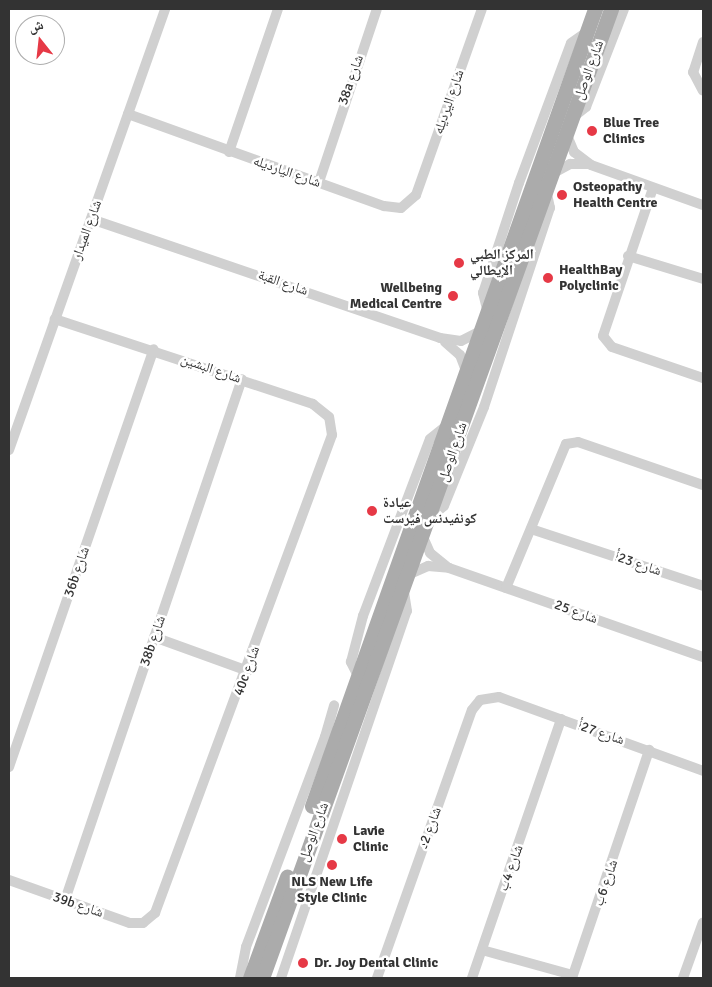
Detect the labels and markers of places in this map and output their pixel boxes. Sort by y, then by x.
place label: Blue Tree Clinics [603,115,659,148]
marker: Blue Tree Clinics [585,124,599,138]
place label: Osteopathy Health Centre [573,179,657,212]
marker: Osteopathy Health Centre [555,188,569,202]
place label: المركز الطبي الإيطالي [470,247,534,280]
marker: المركز الطبي الإيطالي [452,256,466,270]
place label: HealthBay Polyclinic [559,262,622,294]
marker: HealthBay Polyclinic [541,271,555,285]
place label: Wellbeing Medical Centre [350,280,442,312]
marker: Wellbeing Medical Centre [446,289,460,303]
place label: عيادة كونفيدنس فيرست [383,495,477,528]
marker: عيادة كونفيدنس فيرست [365,504,379,518]
place label: Lavie Clinic [353,823,388,856]
marker: Lavie Clinic [335,832,349,846]
marker: NLS New Life Style Clinic [325,858,339,872]
place label: NLS New Life Style Clinic [291,874,373,906]
place label: Dr. Joy Dental Clinic [314,955,438,971]
marker: Dr. Joy Dental Clinic [296,956,310,970]

